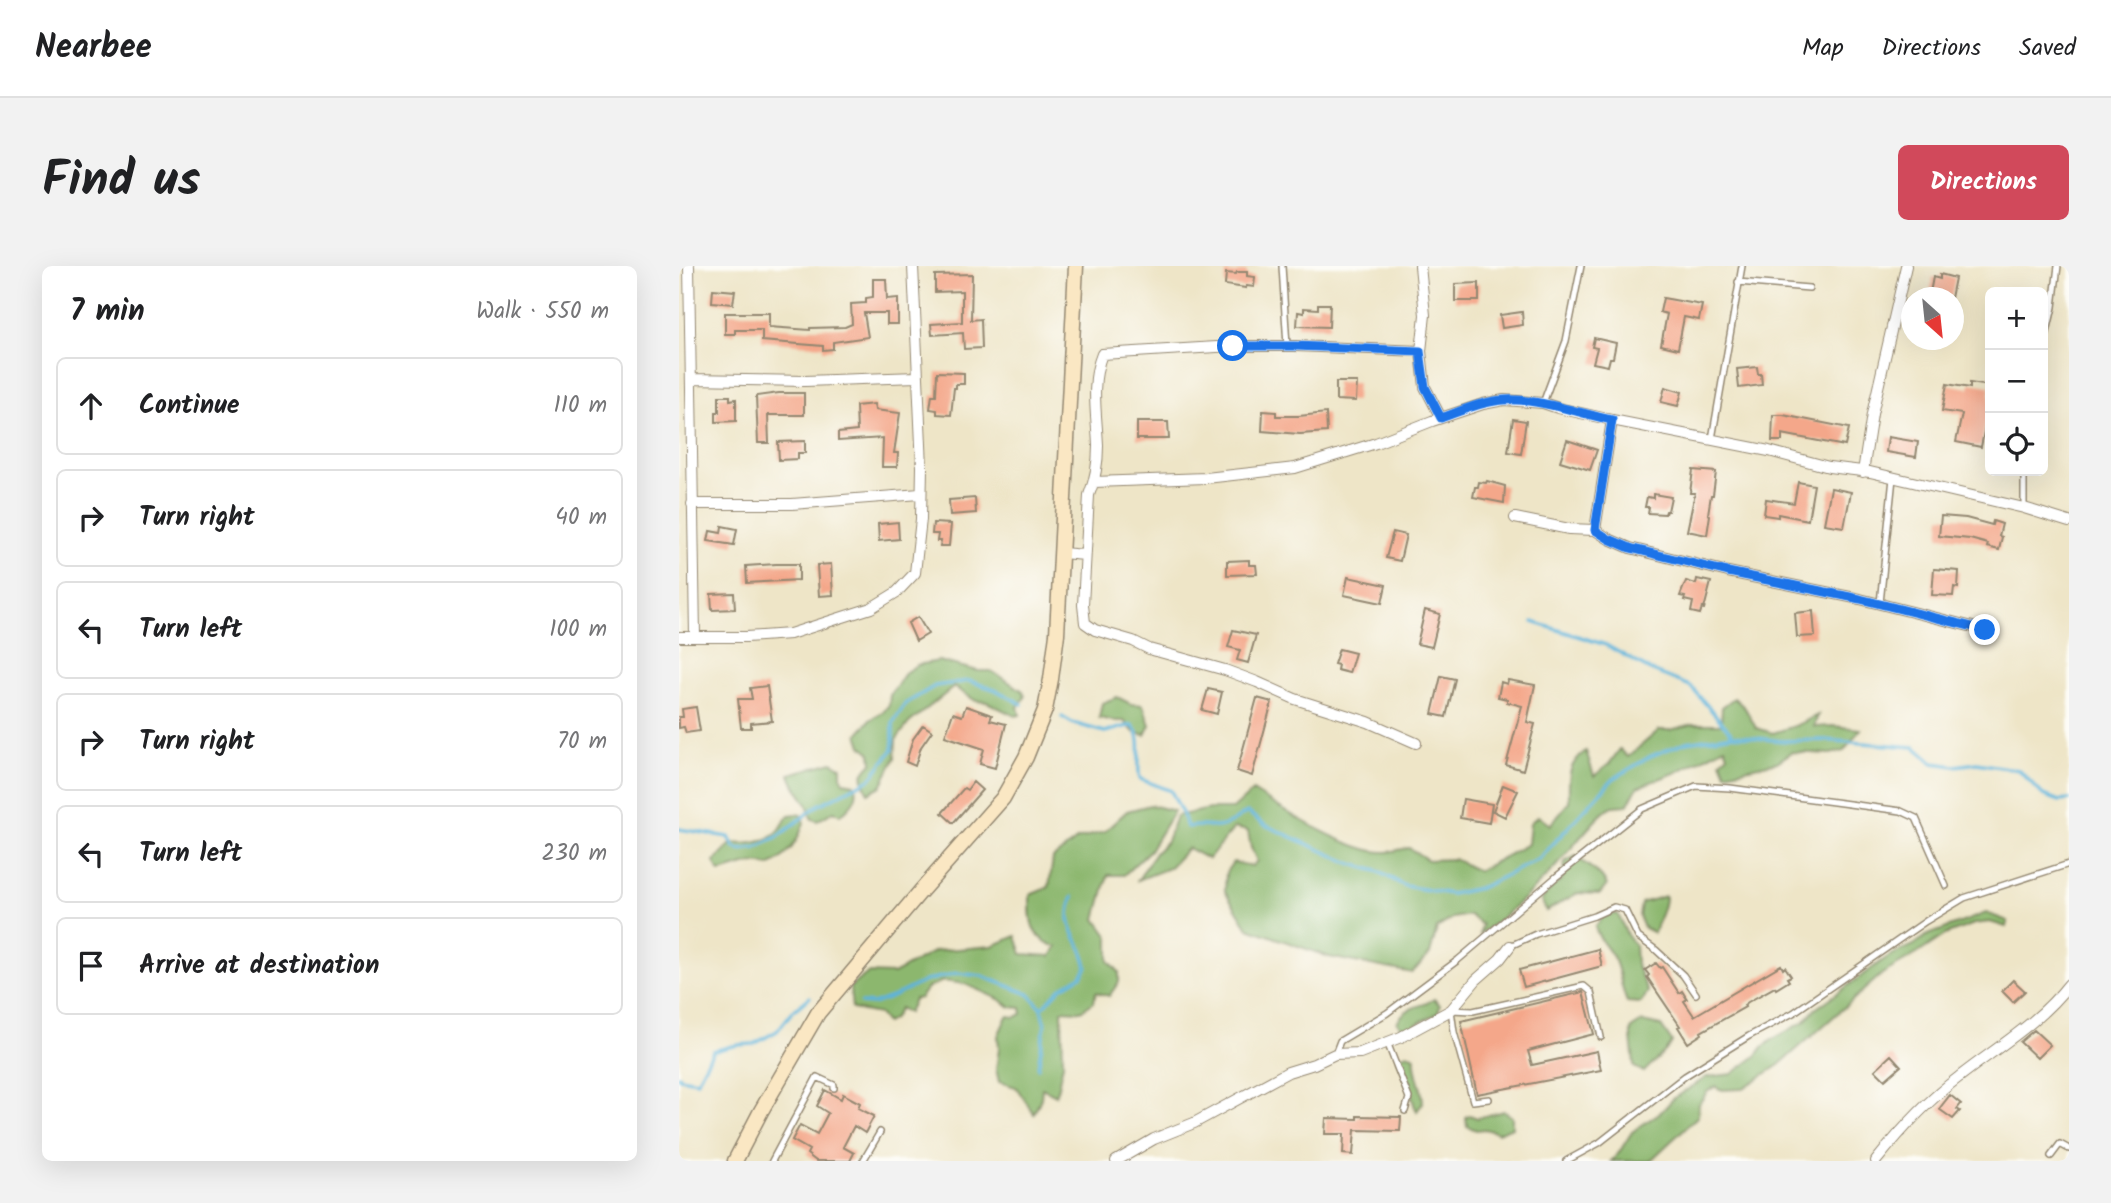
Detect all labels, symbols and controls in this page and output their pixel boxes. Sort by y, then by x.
text: Nearbee [35,22,152,75]
text: Map [1802,29,1844,68]
text: Directions [1882,29,1981,68]
text: Saved [2019,29,2076,68]
text: Find us [42,143,200,221]
button: Directions [1898,145,2069,220]
north arrow [1901,287,1964,350]
map controls [1985,287,2048,476]
button: + [1985,287,2048,350]
text: 7 min [70,288,145,336]
text: Walk · 550 m [476,294,609,330]
route start [1217,330,1248,361]
button: − [1985,350,2048,413]
text: Continue [139,385,240,427]
icon: ahead [72,387,110,425]
text: 110 m [554,388,607,424]
button: locate [1985,413,2048,476]
text: Turn right [139,497,255,539]
icon: right [72,499,110,537]
text: 40 m [555,500,607,536]
text: Turn left [139,609,242,651]
icon: left [72,611,110,649]
text: 100 m [549,612,607,648]
route end [1969,614,2000,645]
text: Turn right [139,721,255,763]
icon: right [72,723,110,761]
text: 70 m [557,724,607,760]
text: Turn left [139,833,242,875]
icon: left [72,835,110,873]
text: 230 m [541,836,607,872]
text: Arrive at destination [139,945,379,987]
icon: arrive [72,947,110,985]

